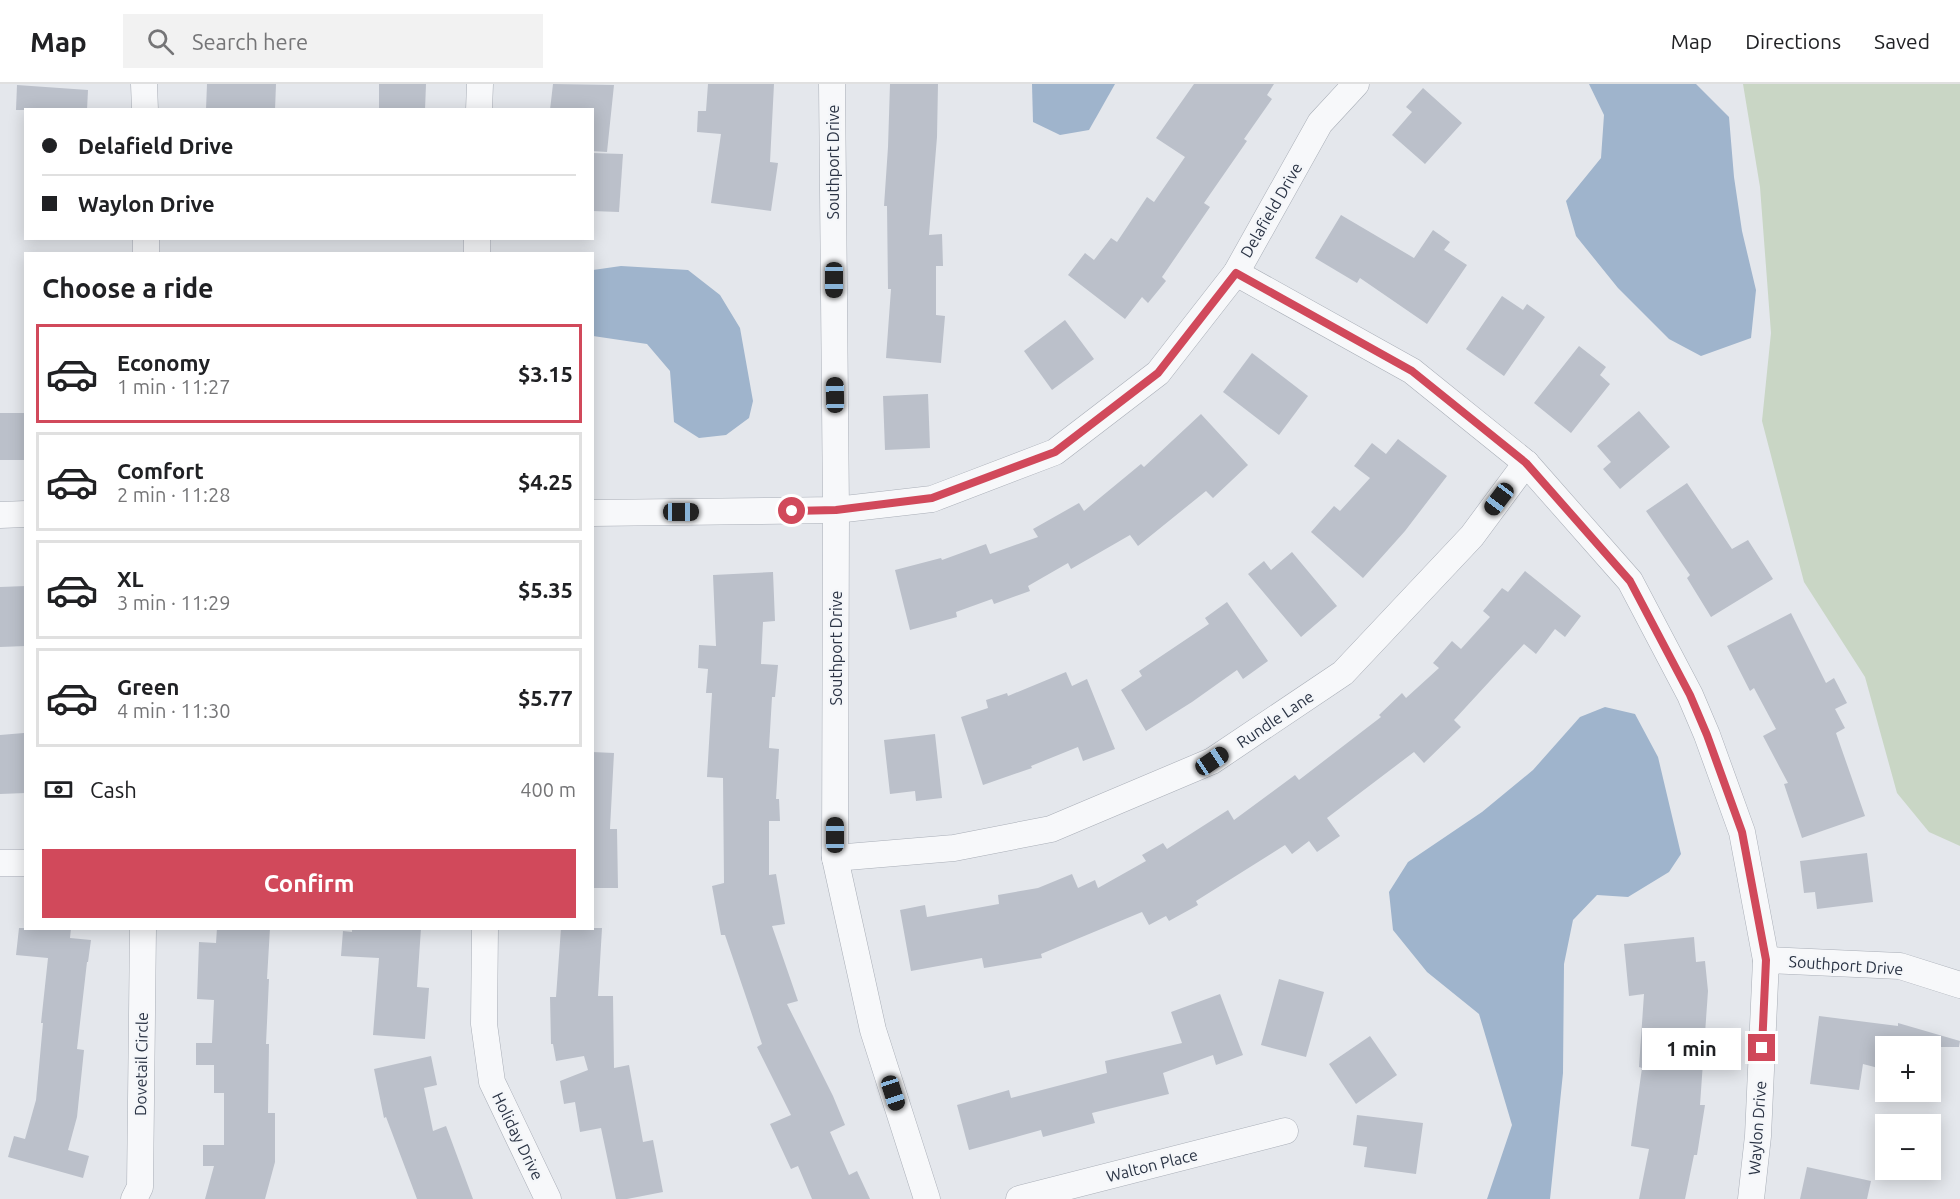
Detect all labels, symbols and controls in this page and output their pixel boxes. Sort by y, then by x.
search box [123,14,543,68]
icon: search [144,25,177,58]
text: Map [30,26,87,57]
text: Search here [192,29,308,54]
text: Map [1671,29,1712,53]
text: Directions [1745,29,1841,53]
text: Saved [1874,29,1930,53]
street label: Southport Drive [824,105,842,219]
text: Delafield Drive [78,133,234,158]
street label: Delafield Drive [1237,159,1305,261]
text: Waylon Drive [78,191,215,216]
car [825,262,843,298]
text: Choose a ride [42,273,214,303]
icon: car [45,347,99,401]
text: Economy [117,350,210,375]
text: $3.15 [518,361,573,386]
text: 1 min · 11:27 [117,375,231,398]
car [826,377,844,413]
icon: car [45,455,99,509]
text: Comfort [117,458,204,483]
text: $4.25 [518,469,573,494]
car [1481,479,1517,519]
text: 2 min · 11:28 [117,483,231,506]
route start [778,497,805,524]
car [663,503,699,521]
icon: car [45,563,99,617]
text: XL [117,566,144,591]
text: $5.35 [518,577,573,602]
text: 3 min · 11:29 [117,591,231,614]
street label: Southport Drive [827,591,845,705]
icon: car [45,671,99,725]
text: Green [117,674,179,699]
text: $5.77 [518,685,573,710]
street label: Rundle Lane [1233,687,1317,751]
text: 4 min · 11:30 [117,699,231,722]
car [1192,743,1232,779]
icon: cash [42,773,75,806]
text: Cash [90,777,137,802]
text: 400 m [520,778,576,801]
car [826,817,844,853]
button: Confirm [42,849,576,918]
street label: Southport Drive [1788,952,1904,978]
street label: Dovetail Circle [131,1012,151,1116]
callout: 1 min [1642,1027,1741,1069]
route end [1748,1034,1775,1061]
map controls [1875,1036,1941,1180]
button: + [1875,1036,1941,1102]
text: 1 min [1666,1037,1717,1060]
car [879,1073,907,1113]
street label: Waylon Drive [1745,1080,1769,1176]
street label: Holiday Drive [489,1089,547,1183]
button: − [1875,1114,1941,1180]
street label: Walton Place [1104,1145,1200,1185]

